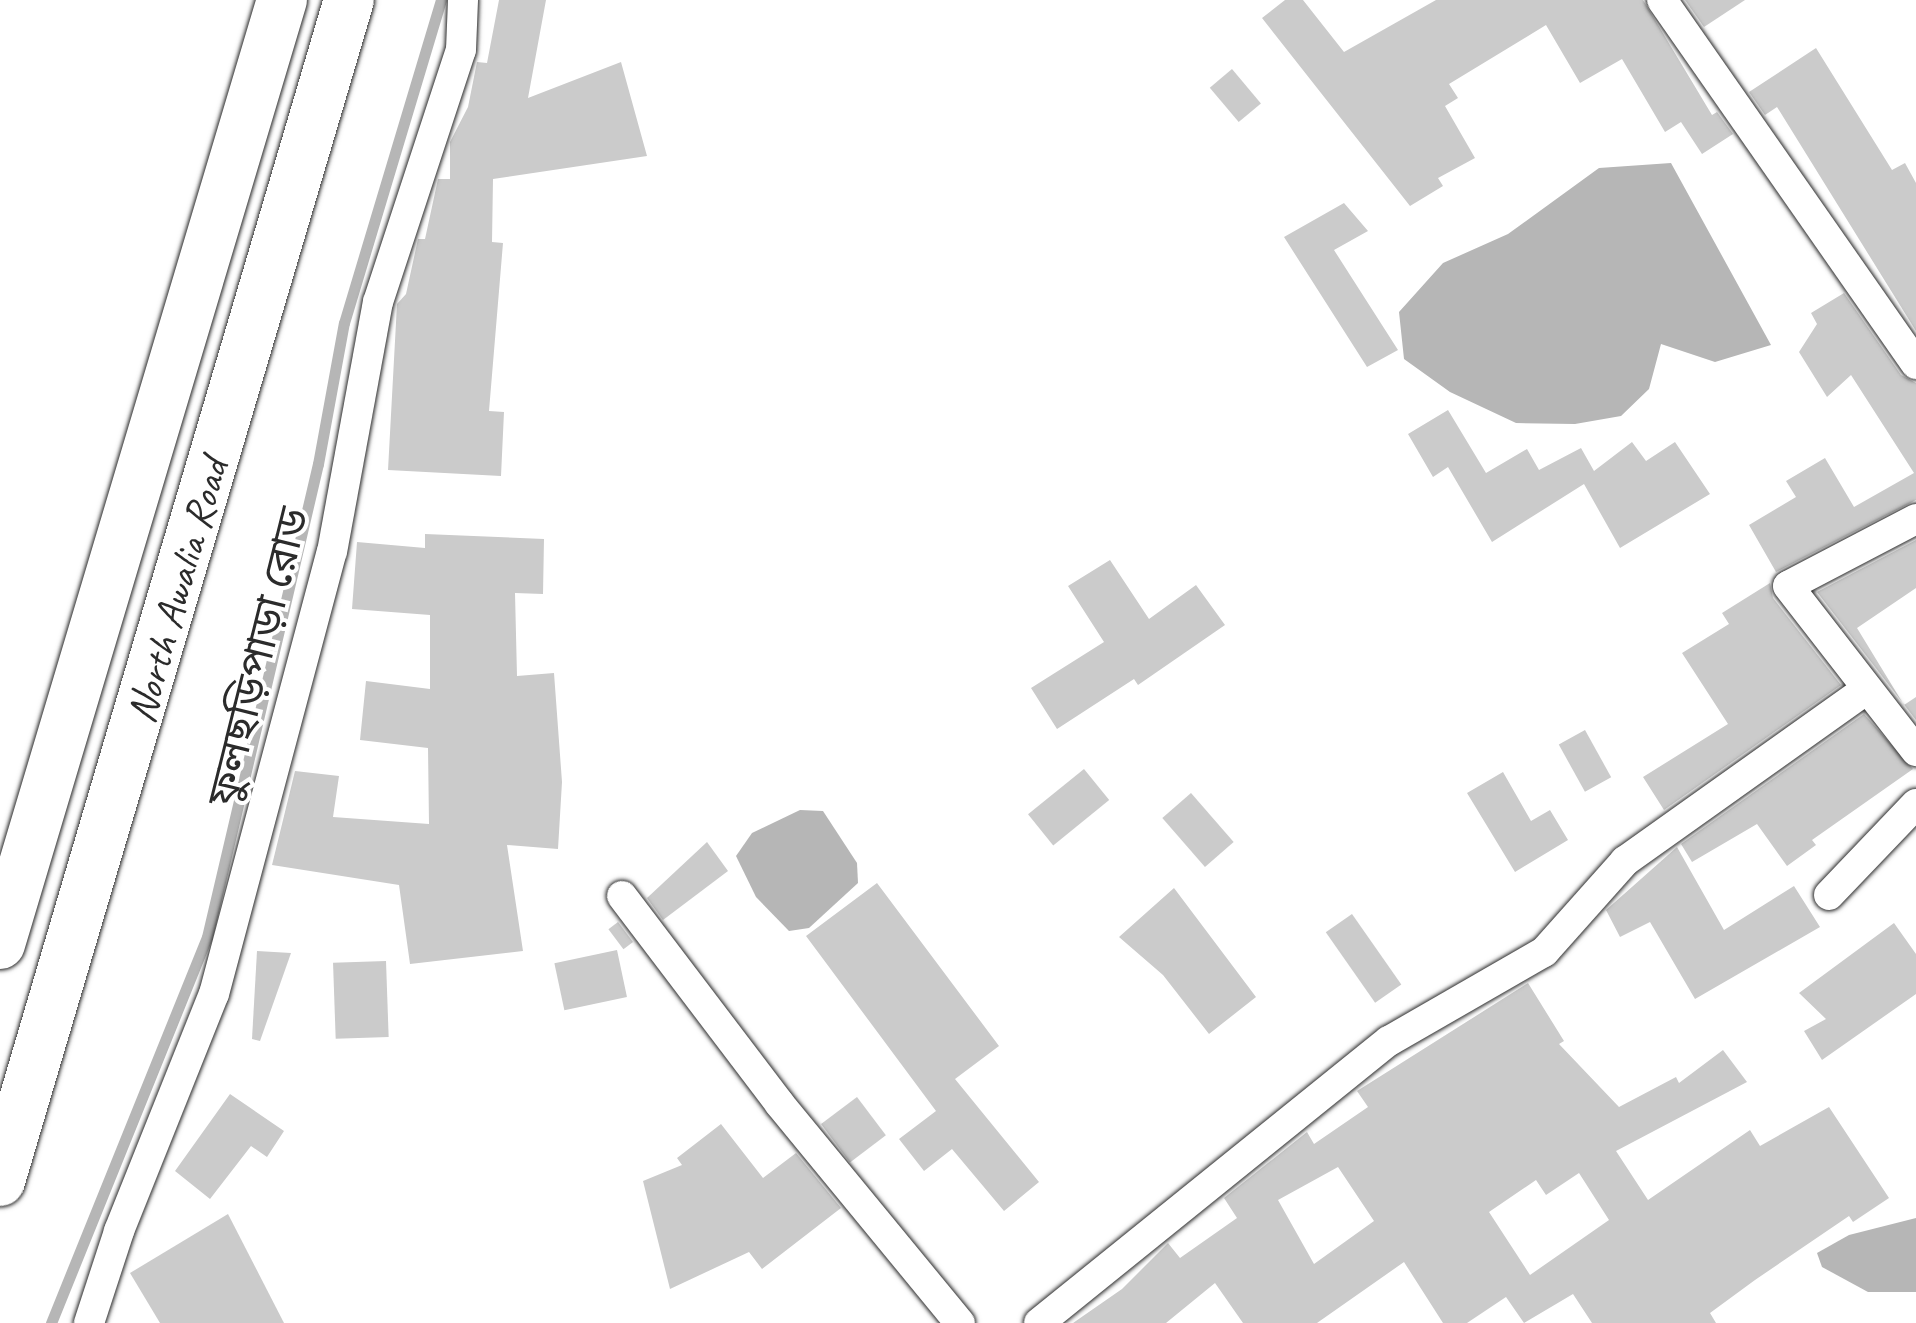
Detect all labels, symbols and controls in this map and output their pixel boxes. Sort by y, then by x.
street label: North Awalia Road [116,453,240,729]
street label: ফুলছড়িপাড়া রোড [198,502,320,812]

